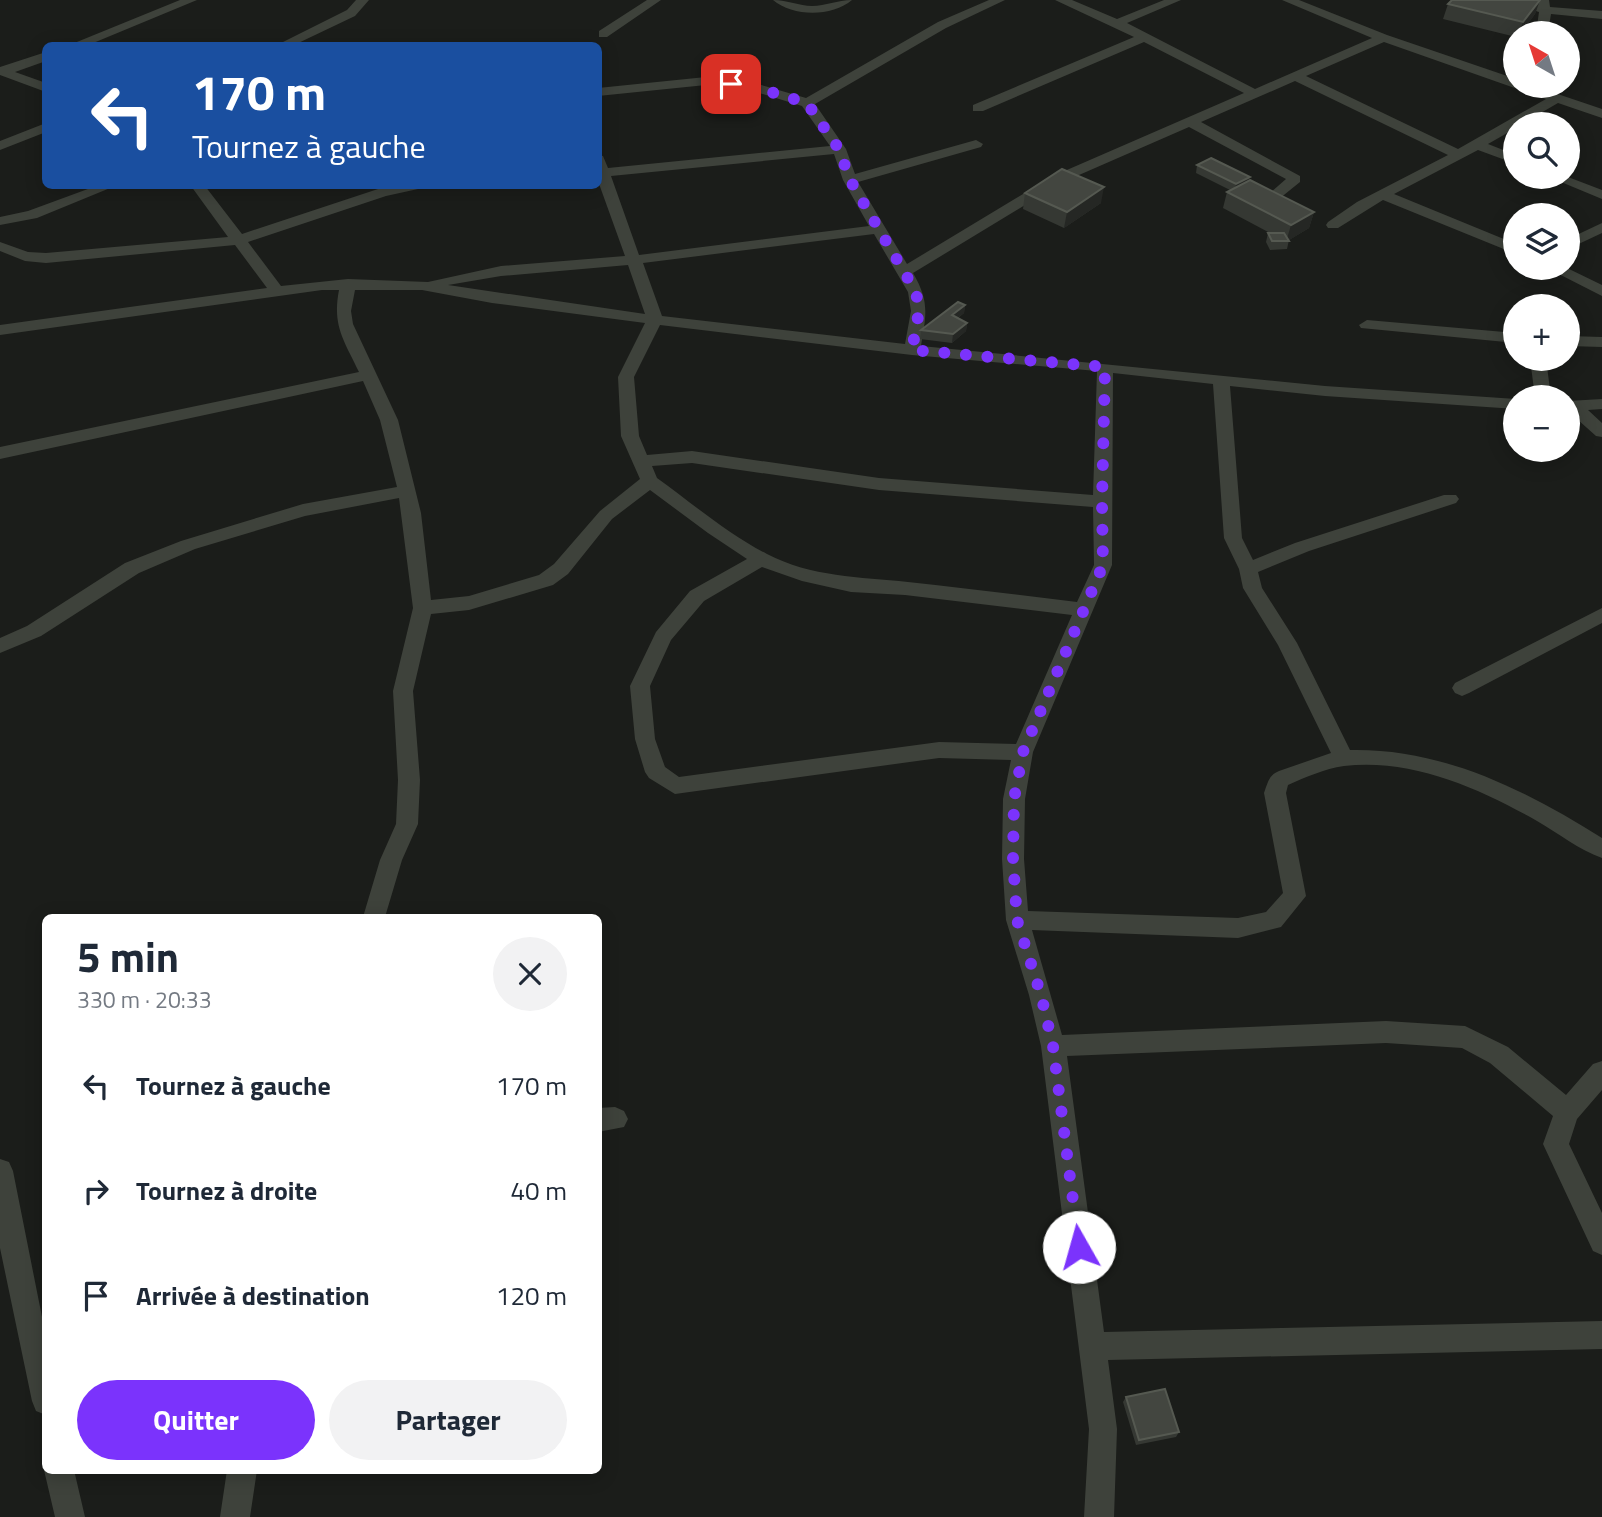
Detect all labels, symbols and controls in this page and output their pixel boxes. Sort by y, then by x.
north arrow [1503,21,1580,98]
map controls [1503,21,1580,462]
text: 170 m [192,54,326,129]
pin [701,54,761,114]
icon: arrive [712,65,750,103]
icon: left [77,70,168,161]
button: search [1503,112,1580,189]
text: Tournez à gauche [192,122,426,170]
button: layers [1503,203,1580,280]
button: + [1503,294,1580,371]
button: − [1503,385,1580,462]
text: 5 min [77,924,179,988]
button: close [493,937,567,1011]
text: 330 m · 20:33 [77,982,212,1017]
text: Tournez à gauche [136,1066,331,1105]
text: 170 m [496,1066,567,1105]
icon: left [77,1067,115,1105]
text: Tournez à droite [136,1171,317,1210]
text: 40 m [510,1171,567,1210]
icon: right [77,1172,115,1210]
position arrow [1042,1210,1116,1284]
text: Arrivée à destination [136,1276,370,1315]
text: 120 m [496,1276,567,1315]
icon: arrive [77,1277,115,1315]
button: Quitter [77,1380,315,1460]
button: Partager [329,1380,567,1460]

